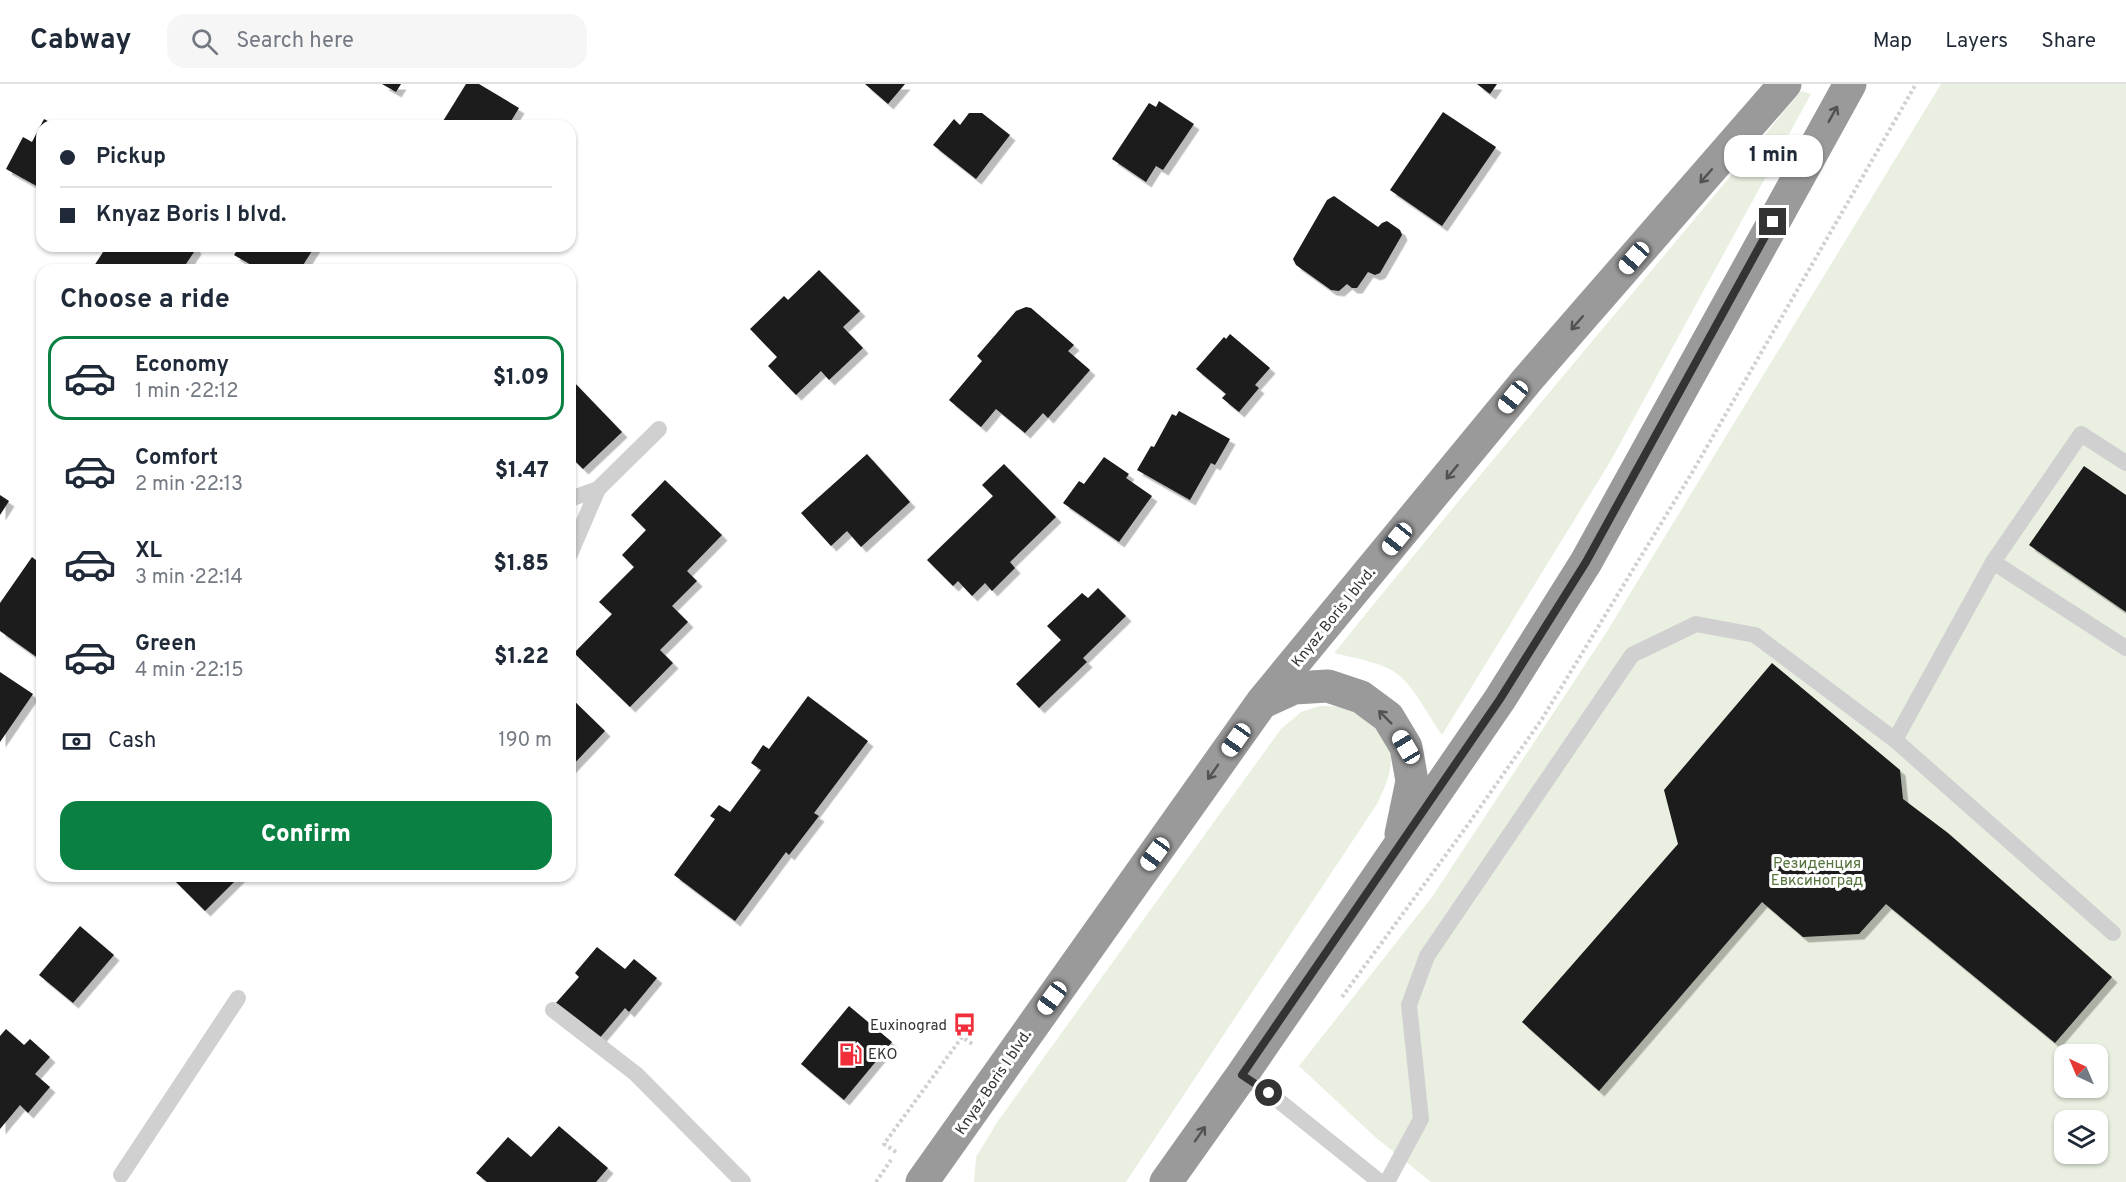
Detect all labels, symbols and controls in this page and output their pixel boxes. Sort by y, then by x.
search box [167,14,587,68]
text: Cabway [30,23,131,59]
icon: search [188,25,221,58]
text: Search here [236,28,354,55]
text: Map [1873,28,1912,55]
text: Layers [1945,28,2008,55]
text: Share [2041,28,2096,55]
one-way arrow [1827,106,1839,123]
callout: 1 min [1724,135,1822,177]
text: 1 min [1749,143,1798,169]
text: Pickup [96,144,166,171]
one-way arrow [1699,168,1713,183]
text: Knyaz Boris I blvd. [96,202,286,229]
route end [1759,208,1786,235]
car [1615,239,1653,277]
text: Choose a ride [60,283,230,317]
one-way arrow [1571,314,1585,330]
icon: car [63,351,117,405]
text: Economy [135,352,229,379]
text: $1.09 [493,365,549,392]
car [1495,377,1531,417]
text: 1 min · 22:12 [135,379,239,405]
icon: car [63,444,117,498]
text: Comfort [135,445,218,472]
text: $1.47 [495,458,549,485]
one-way arrow [1445,464,1459,479]
text: 2 min · 22:13 [135,472,243,498]
car [1379,519,1415,559]
icon: car [63,537,117,591]
text: XL [135,538,162,565]
text: $1.85 [494,551,549,578]
street label: Knyaz Boris I blvd. [1288,564,1380,672]
text: 3 min · 22:14 [135,565,243,591]
icon: car [63,630,117,684]
text: Green [135,631,197,658]
text: $1.22 [494,644,549,671]
text: 4 min · 22:15 [135,658,244,684]
one-way arrow [1378,709,1392,724]
car [1218,720,1254,760]
icon: cash [60,725,93,758]
car [1389,727,1423,767]
text: Cash [108,728,157,755]
text: 190 m [498,728,552,754]
one-way arrow [1207,764,1219,780]
button: Confirm [60,801,552,870]
car [1137,834,1173,874]
park label: Резиденция Евксиноград [1771,855,1863,891]
car [1034,978,1070,1018]
bus stop icon: Euxinograd [952,1012,978,1038]
place label: Euxinograd [870,1017,947,1036]
street label: Knyaz Boris I blvd. [952,1027,1036,1139]
fuel station icon: ЕКО [837,1041,863,1067]
north arrow [2054,1044,2108,1098]
map controls [2054,1044,2108,1164]
place label: ЕКО [868,1046,897,1065]
route start [1255,1079,1282,1106]
button: layers [2054,1110,2108,1164]
one-way arrow [1194,1127,1206,1143]

